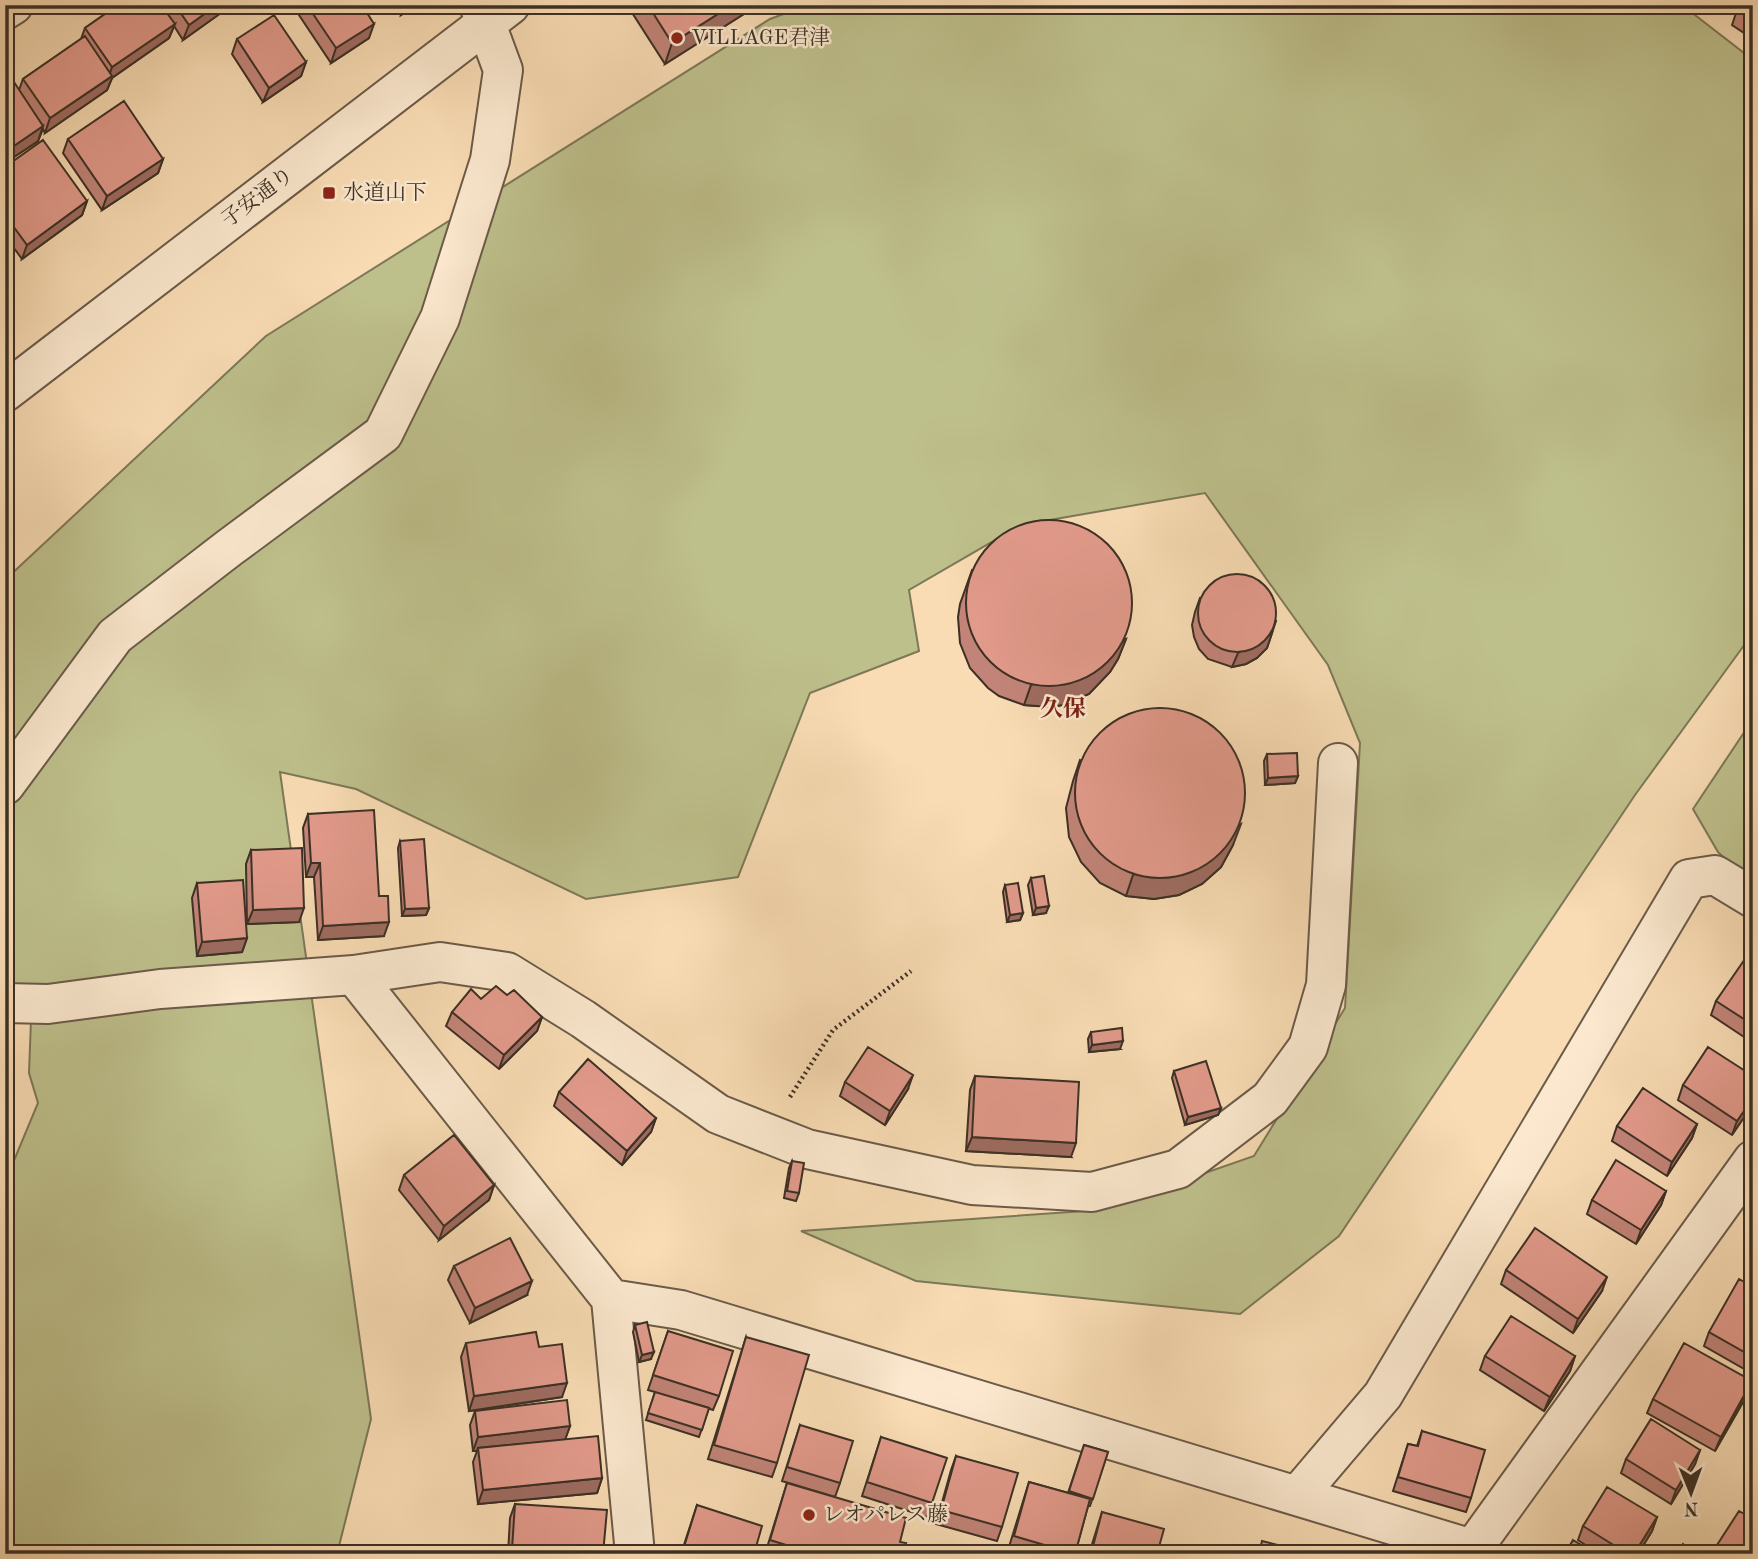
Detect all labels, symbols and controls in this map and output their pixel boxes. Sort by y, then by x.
place label: VILLAGE君津 [691,26,830,49]
marker: VILLAGE君津 [669,30,685,46]
street label: 子安通り [217,163,298,232]
place label: 水道山下 [343,181,427,204]
marker: 水道山下 [321,185,337,201]
district label: 久保 [1040,696,1086,721]
north arrow [1656,1458,1726,1528]
text: N [1683,1498,1699,1517]
place label: レオパレス藤 [823,1503,948,1526]
marker: レオパレス藤 [801,1507,817,1523]

